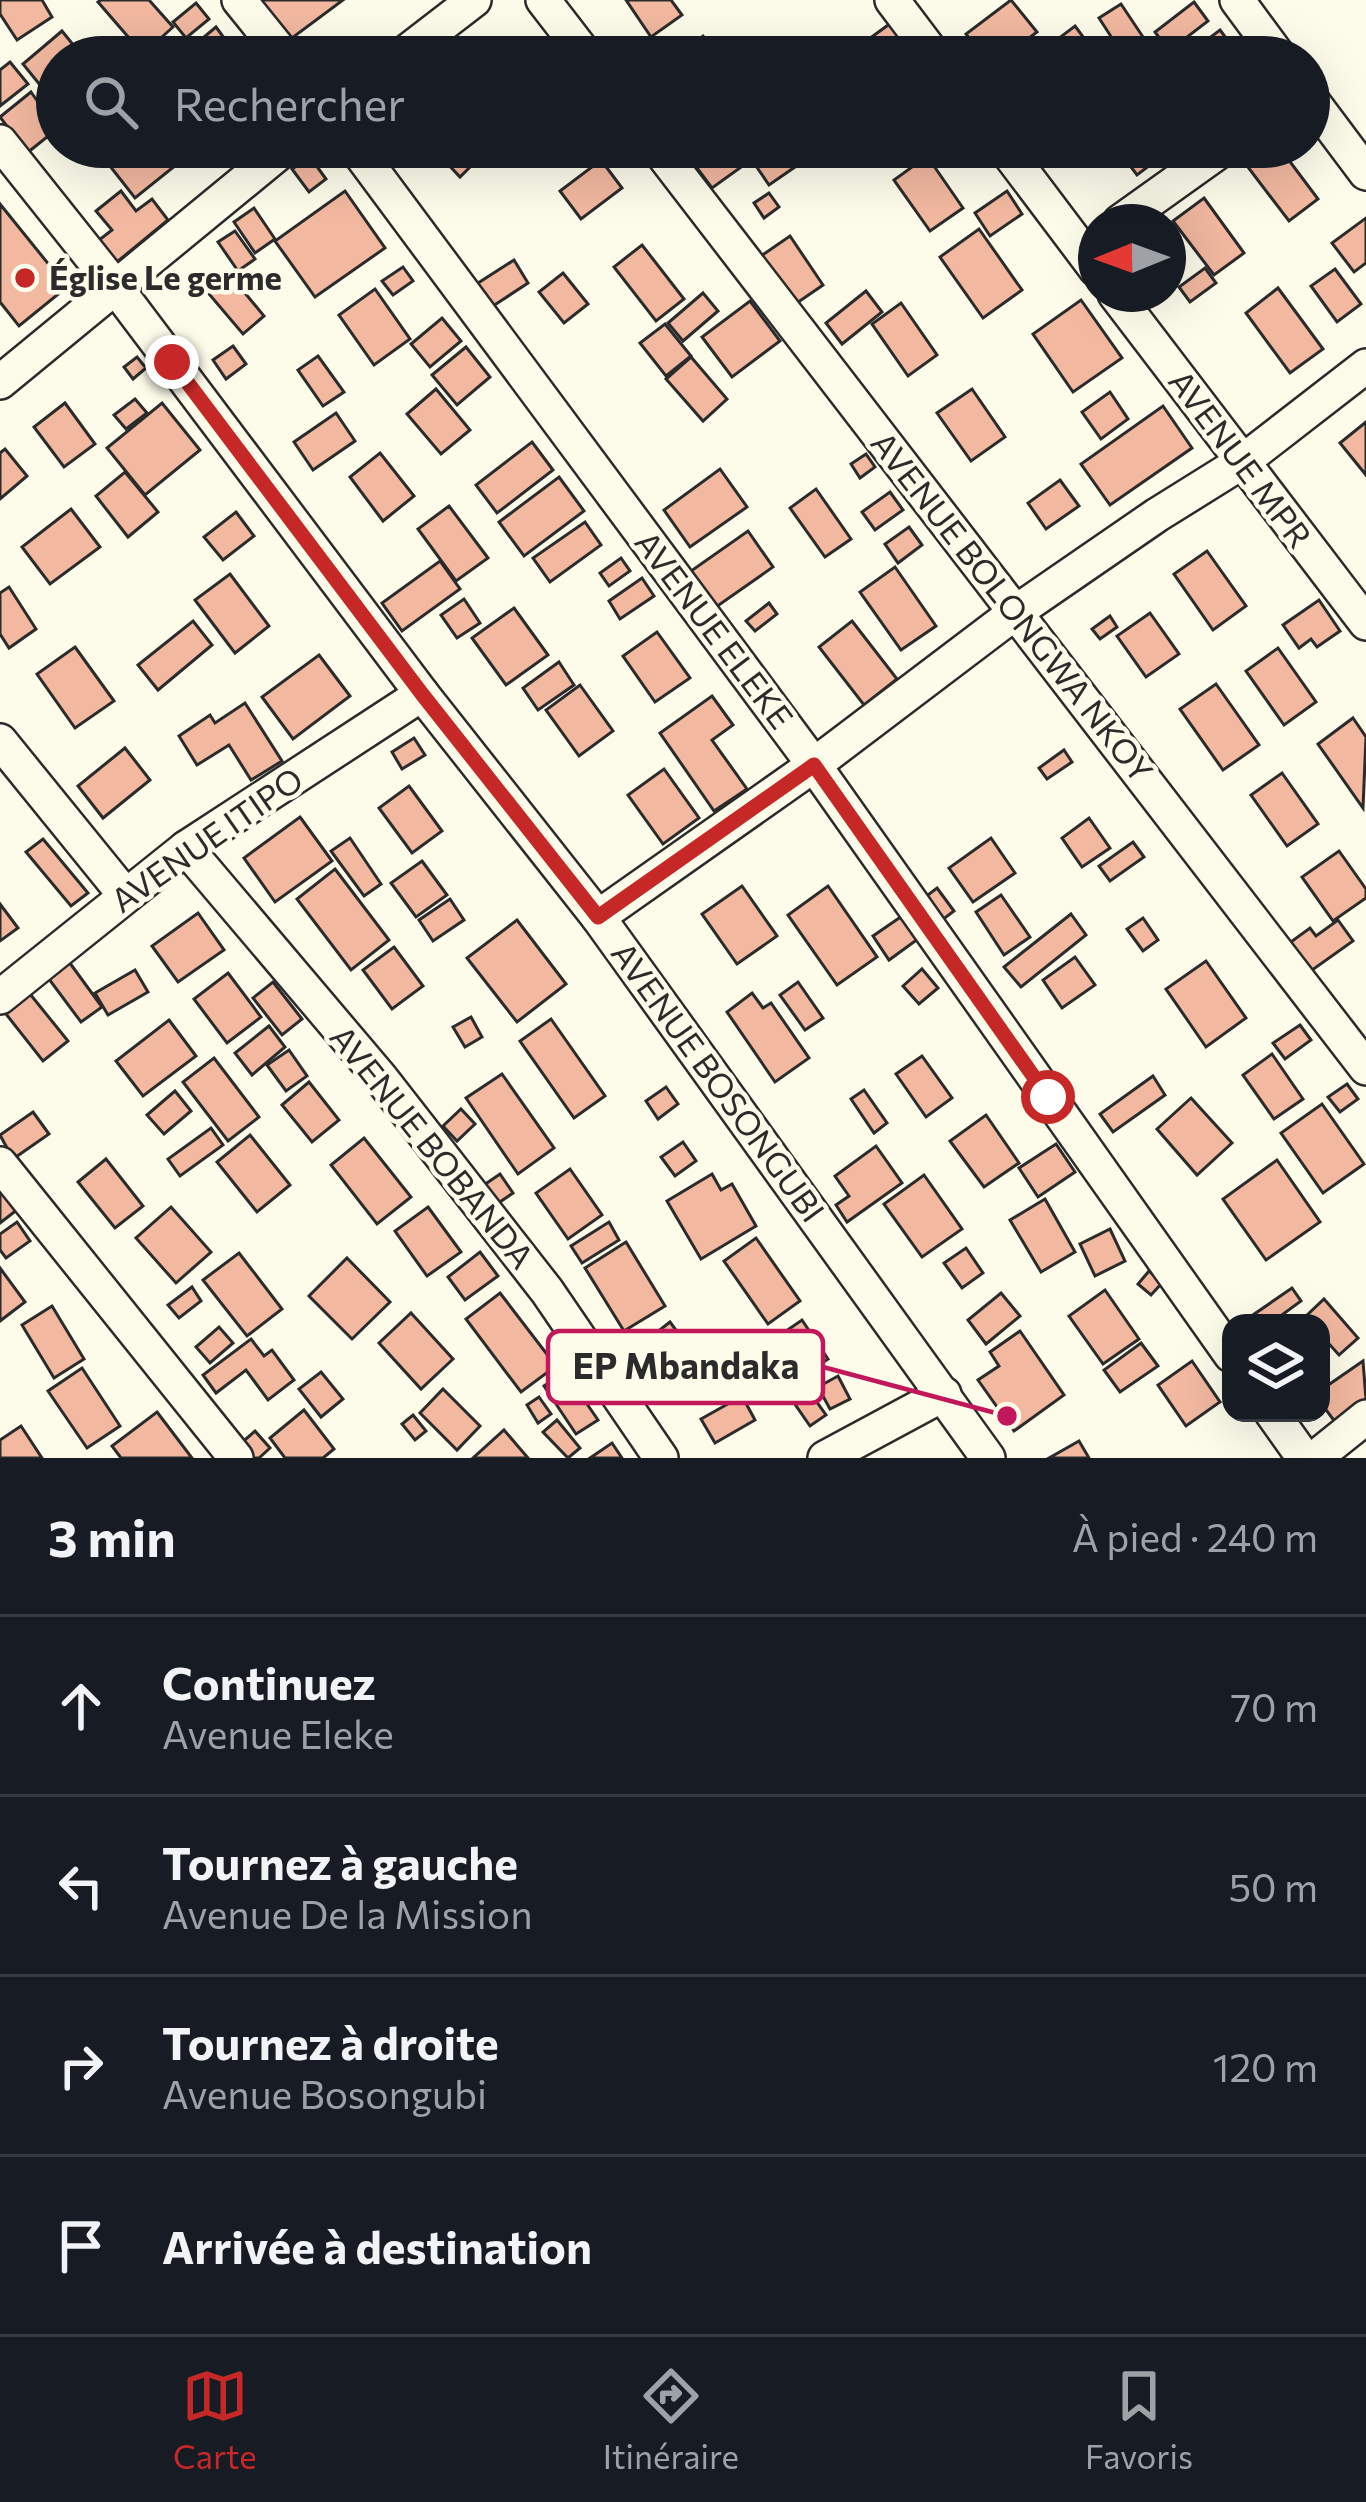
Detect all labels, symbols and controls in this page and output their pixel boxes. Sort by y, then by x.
search box [36,36,1330,168]
icon: search [78,69,144,135]
text: Rechercher [174,75,405,130]
north arrow [1078,204,1186,312]
place label: Église Le germe [49,256,282,297]
marker: Église Le germe [12,265,38,291]
route end [145,335,199,389]
street label: AVENUE MPR [1161,361,1321,555]
street label: AVENUE BOLONGWA NKOY [864,423,1163,789]
street label: AVENUE ELEKE [627,522,803,736]
street label: AVENUE ITIPO [102,758,310,920]
street label: AVENUE BOSONGUBI [604,933,834,1229]
street label: AVENUE BOBANDA [323,1016,544,1276]
route start [1021,1070,1075,1124]
map controls [1222,1314,1330,1422]
button: layers [1222,1314,1330,1422]
callout: EP Mbandaka [548,1331,823,1403]
text: EP Mbandaka [572,1342,800,1386]
text: 3 min [48,1505,176,1568]
text: À pied · 240 m [1072,1512,1318,1560]
text: Continuez [162,1654,376,1709]
icon: ahead [48,1673,114,1739]
text: 70 m [1231,1682,1318,1730]
text: Avenue Eleke [162,1709,394,1757]
text: Tournez à gauche [162,1834,518,1889]
icon: left [48,1853,114,1919]
text: 50 m [1229,1862,1318,1910]
text: Avenue De la Mission [162,1889,533,1937]
text: Tournez à droite [162,2014,499,2069]
icon: right [48,2033,114,2099]
text: 120 m [1213,2042,1318,2090]
text: Avenue Bosongubi [162,2069,487,2117]
icon: arrive [48,2213,114,2279]
text: Arrivée à destination [162,2218,592,2273]
tab: Carte [173,2363,257,2476]
tab: Itinéraire [603,2363,739,2476]
tab: Favoris [1085,2363,1193,2476]

